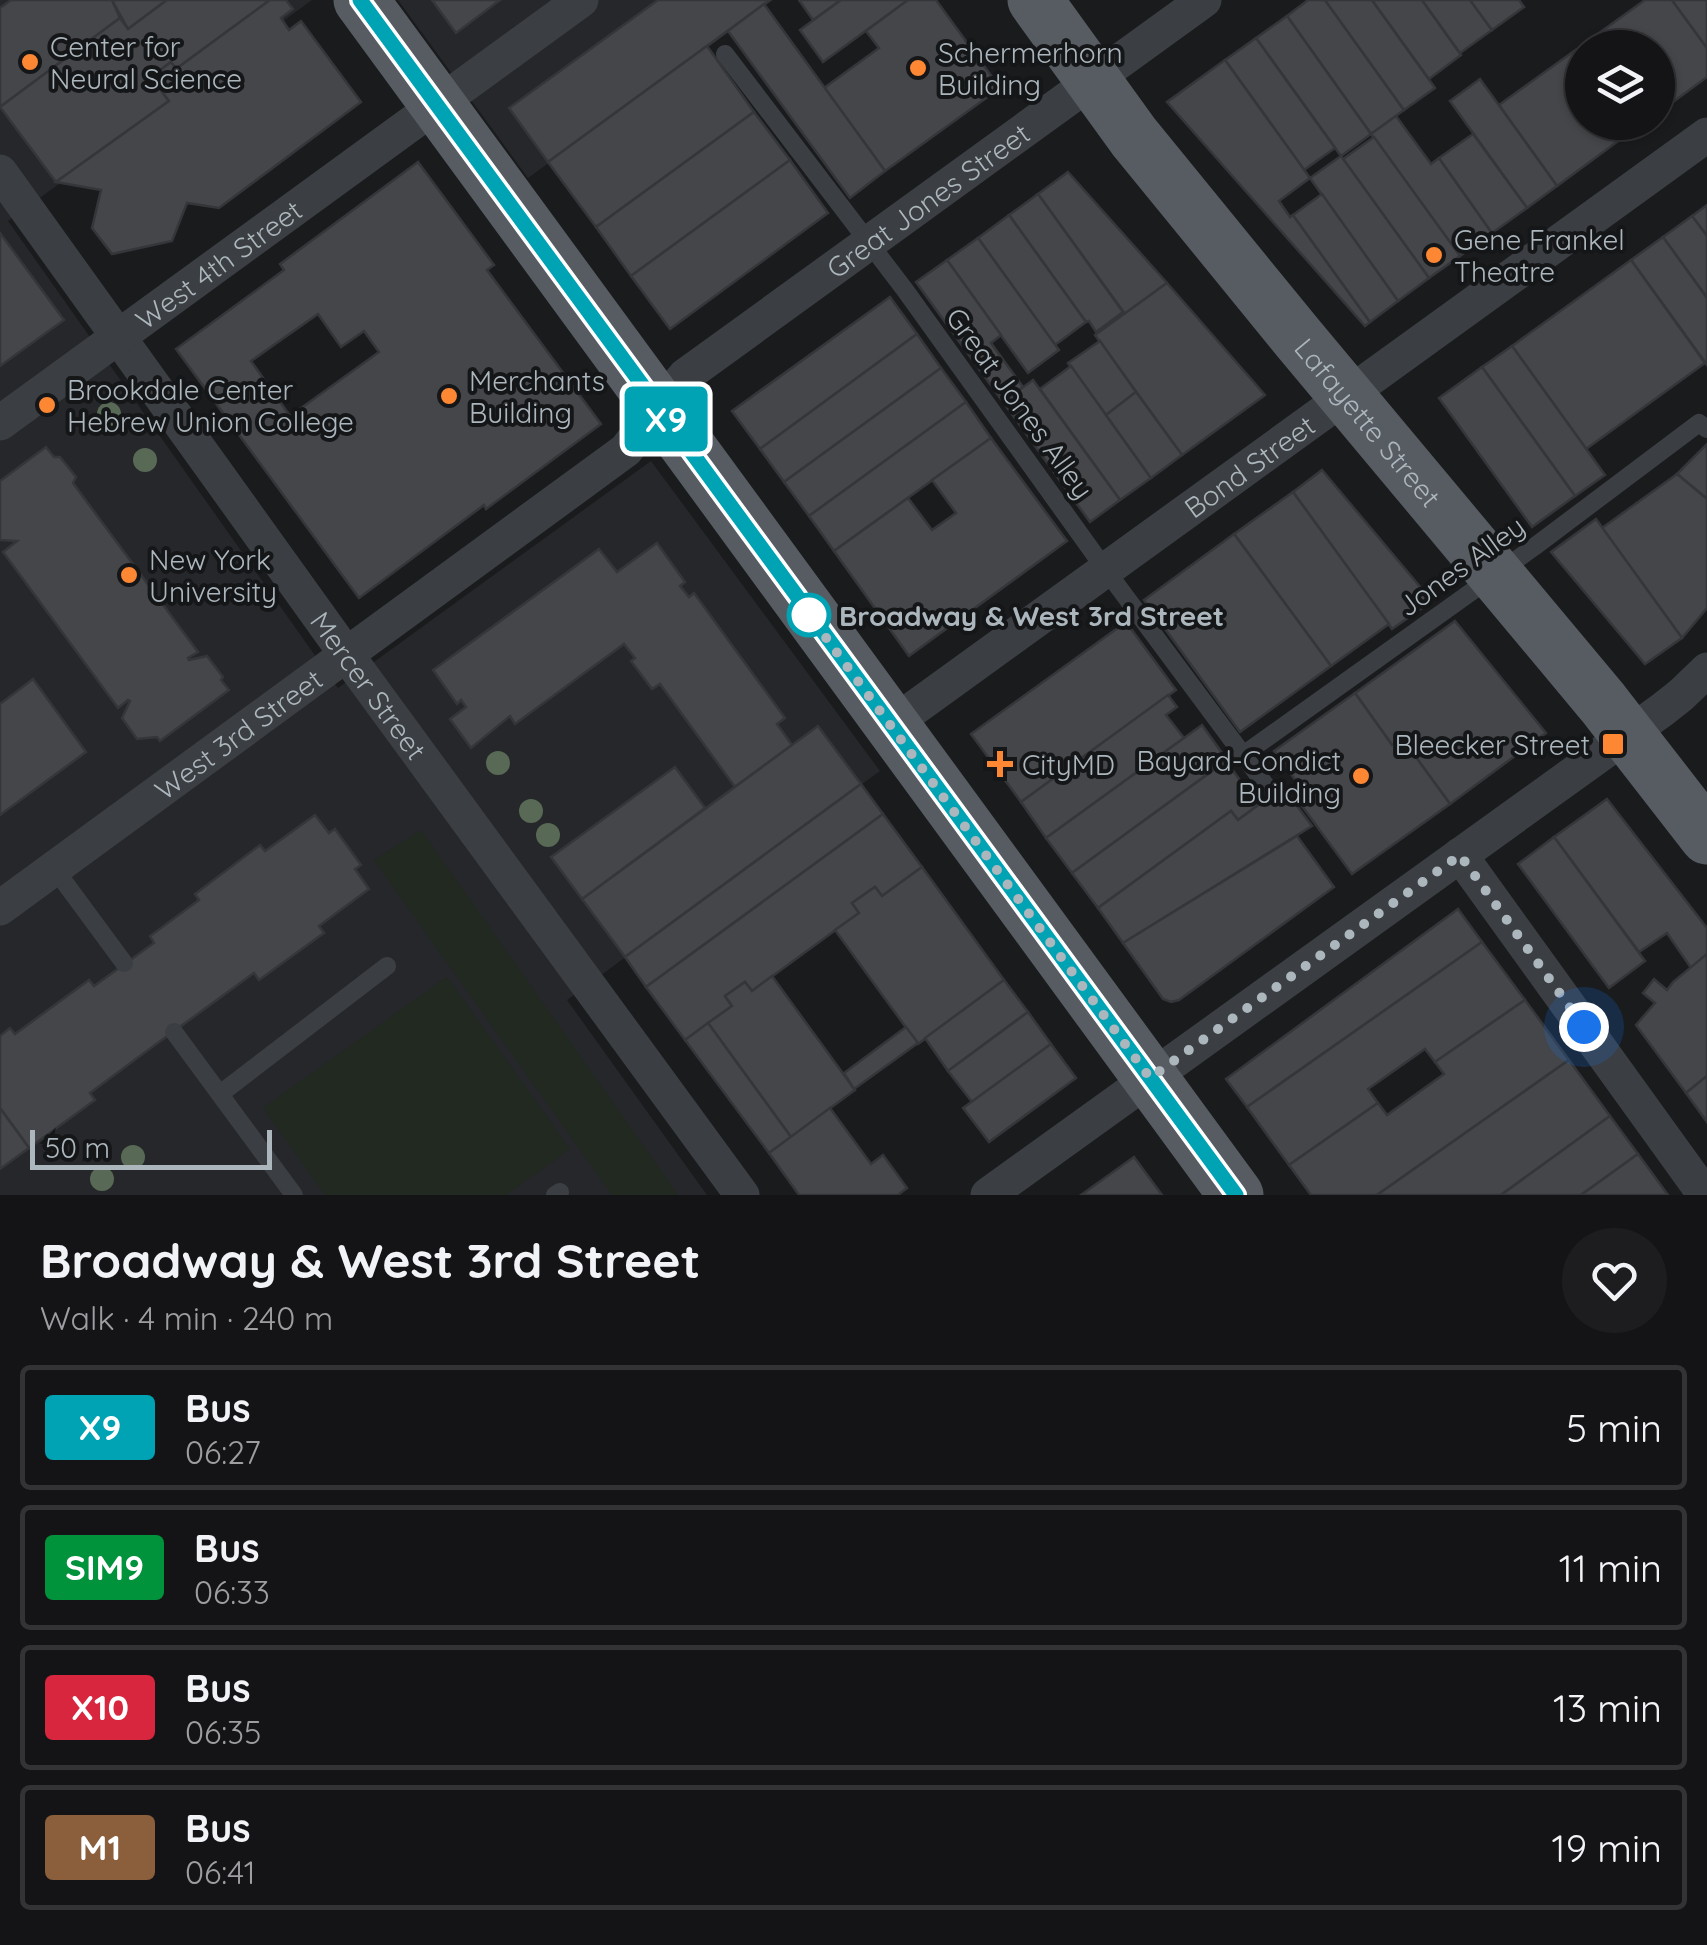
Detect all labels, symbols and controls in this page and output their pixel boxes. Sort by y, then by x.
place label: Center for Neural Science [50,29,242,96]
map controls [1565,30,1675,140]
button: layers [1565,30,1675,140]
place label: Schermerhorn Building [938,35,1123,102]
marker: Center for Neural Science [19,51,41,73]
marker: Schermerhorn Building [907,57,929,79]
street label: Great Jones Street [819,115,1036,285]
street label: West 4th Street [128,192,308,336]
place label: Gene Frankel Theatre [1454,222,1625,289]
marker: Gene Frankel Theatre [1423,244,1445,266]
street label: Great Jones Alley [939,301,1101,505]
street label: Lafayette Street [1288,330,1449,514]
place label: Merchants Building [469,363,605,430]
place label: Brookdale Center Hebrew Union College [67,372,354,439]
marker: Merchants Building [438,385,460,407]
line badge: X9 [621,386,711,452]
marker: Brookdale Center Hebrew Union College [36,394,58,416]
text: X9 [645,397,687,441]
street label: Bond Street [1177,407,1321,525]
street label: Jones Alley [1391,508,1531,624]
place label: New York University [149,542,277,609]
marker: New York University [118,564,140,586]
marker: Broadway & West 3rd Street [788,594,830,636]
place label: Broadway & West 3rd Street [839,598,1224,633]
street label: Mercer Street [303,604,435,766]
street label: West 3rd Street [148,661,329,807]
place label: Bleecker Street [1394,727,1590,762]
marker: Bleecker Street [1600,731,1626,757]
place label: Bayard-Condict Building [1137,743,1341,810]
place label: CityMD [1022,747,1115,782]
marker: CityMD [987,751,1013,777]
marker: Bayard-Condict Building [1350,765,1372,787]
your location [1559,1002,1609,1052]
scale bar [30,1125,272,1170]
text: 50 m [45,1130,110,1165]
button: heart [1562,1228,1667,1333]
text: Broadway & West 3rd Street [40,1230,700,1290]
text: Walk · 4 min · 240 m [40,1298,333,1338]
text: Bus [185,1384,251,1432]
text: 5 min [1566,1404,1662,1452]
text: X9 [79,1405,121,1449]
text: 06:27 [185,1432,261,1472]
text: Bus [194,1524,260,1572]
text: 11 min [1559,1544,1662,1592]
text: SIM9 [65,1545,144,1589]
text: 06:33 [194,1572,270,1612]
text: Bus [185,1664,251,1712]
text: 13 min [1553,1684,1662,1732]
text: X10 [71,1685,129,1729]
text: 06:35 [185,1712,261,1752]
text: Bus [185,1804,251,1852]
text: 19 min [1552,1824,1662,1872]
text: M1 [79,1825,121,1869]
text: 06:41 [185,1852,256,1892]

